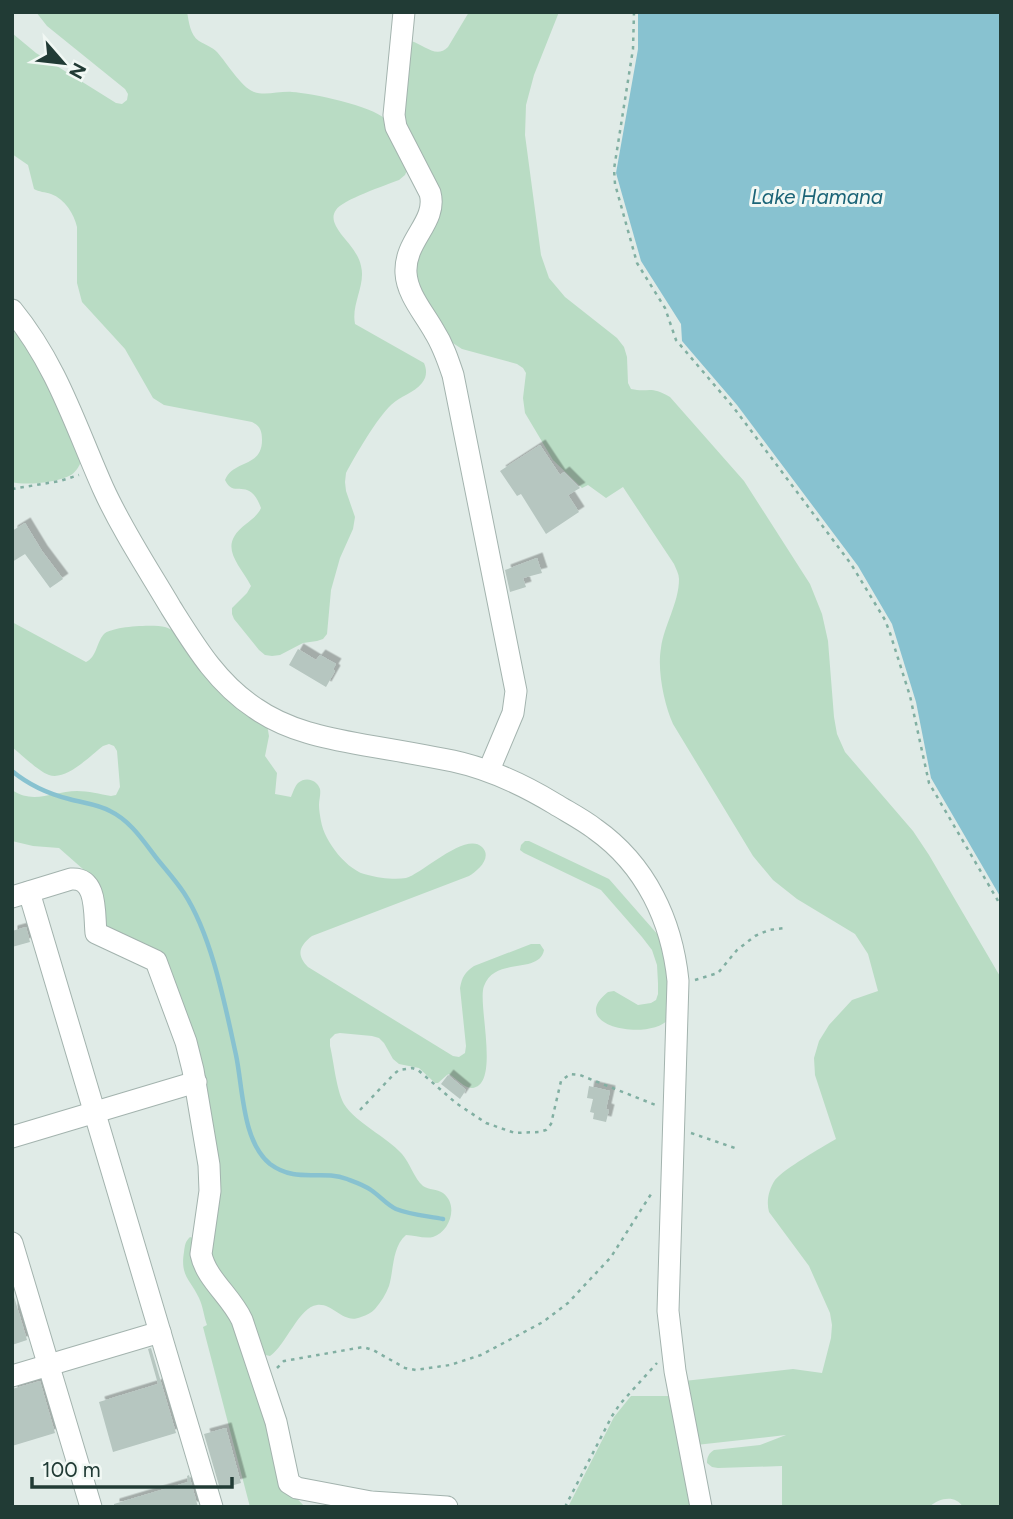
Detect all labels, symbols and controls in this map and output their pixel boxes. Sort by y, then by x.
north arrow [28,28,98,98]
text: N [64,59,91,83]
water label: Lake Hamana [751,184,883,209]
scale bar [32,1446,231,1490]
text: 100 m [42,1457,101,1482]

